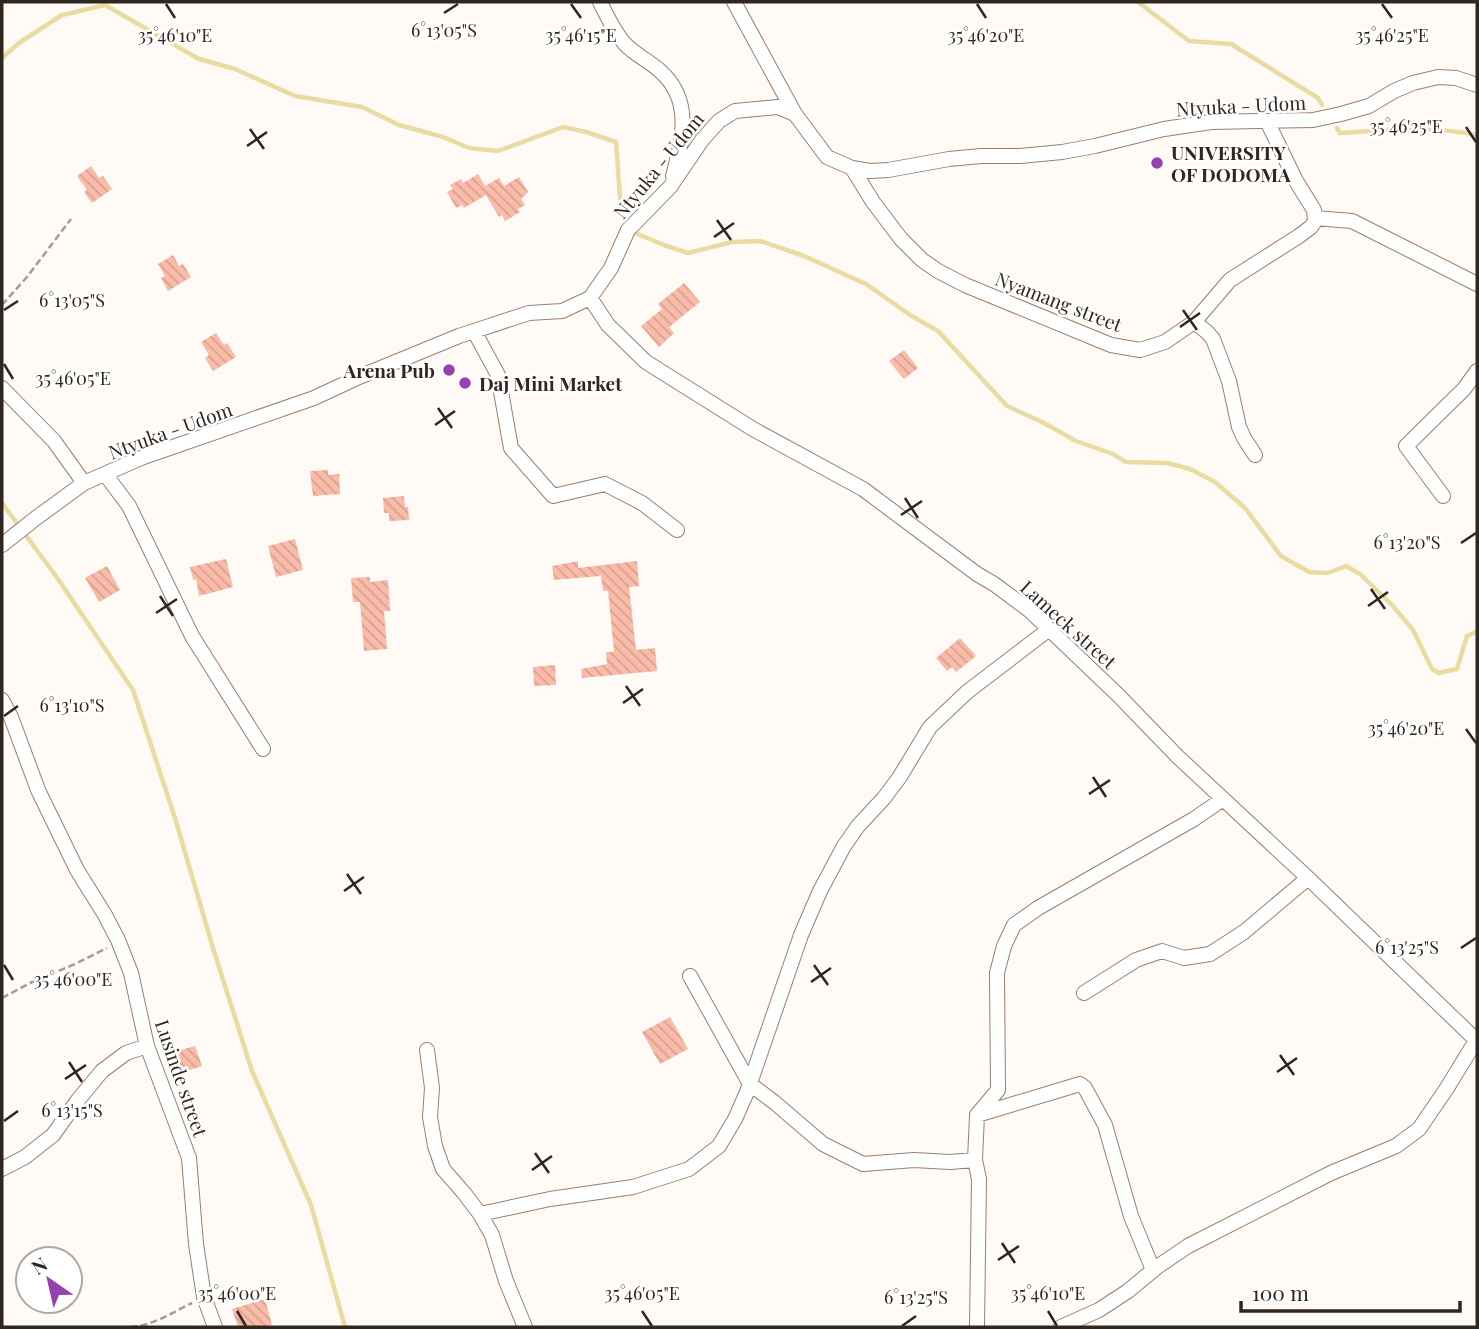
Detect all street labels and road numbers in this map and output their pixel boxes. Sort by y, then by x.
street label: Ntyuka - Udom [1175,89,1307,121]
street label: Ntyuka - Udom [607,106,709,224]
street label: Nyamang street [992,265,1126,337]
street label: Ntyuka - Udom [105,396,236,464]
street label: Lameck street [1016,574,1123,674]
street label: Lusinde street [150,1016,214,1140]

